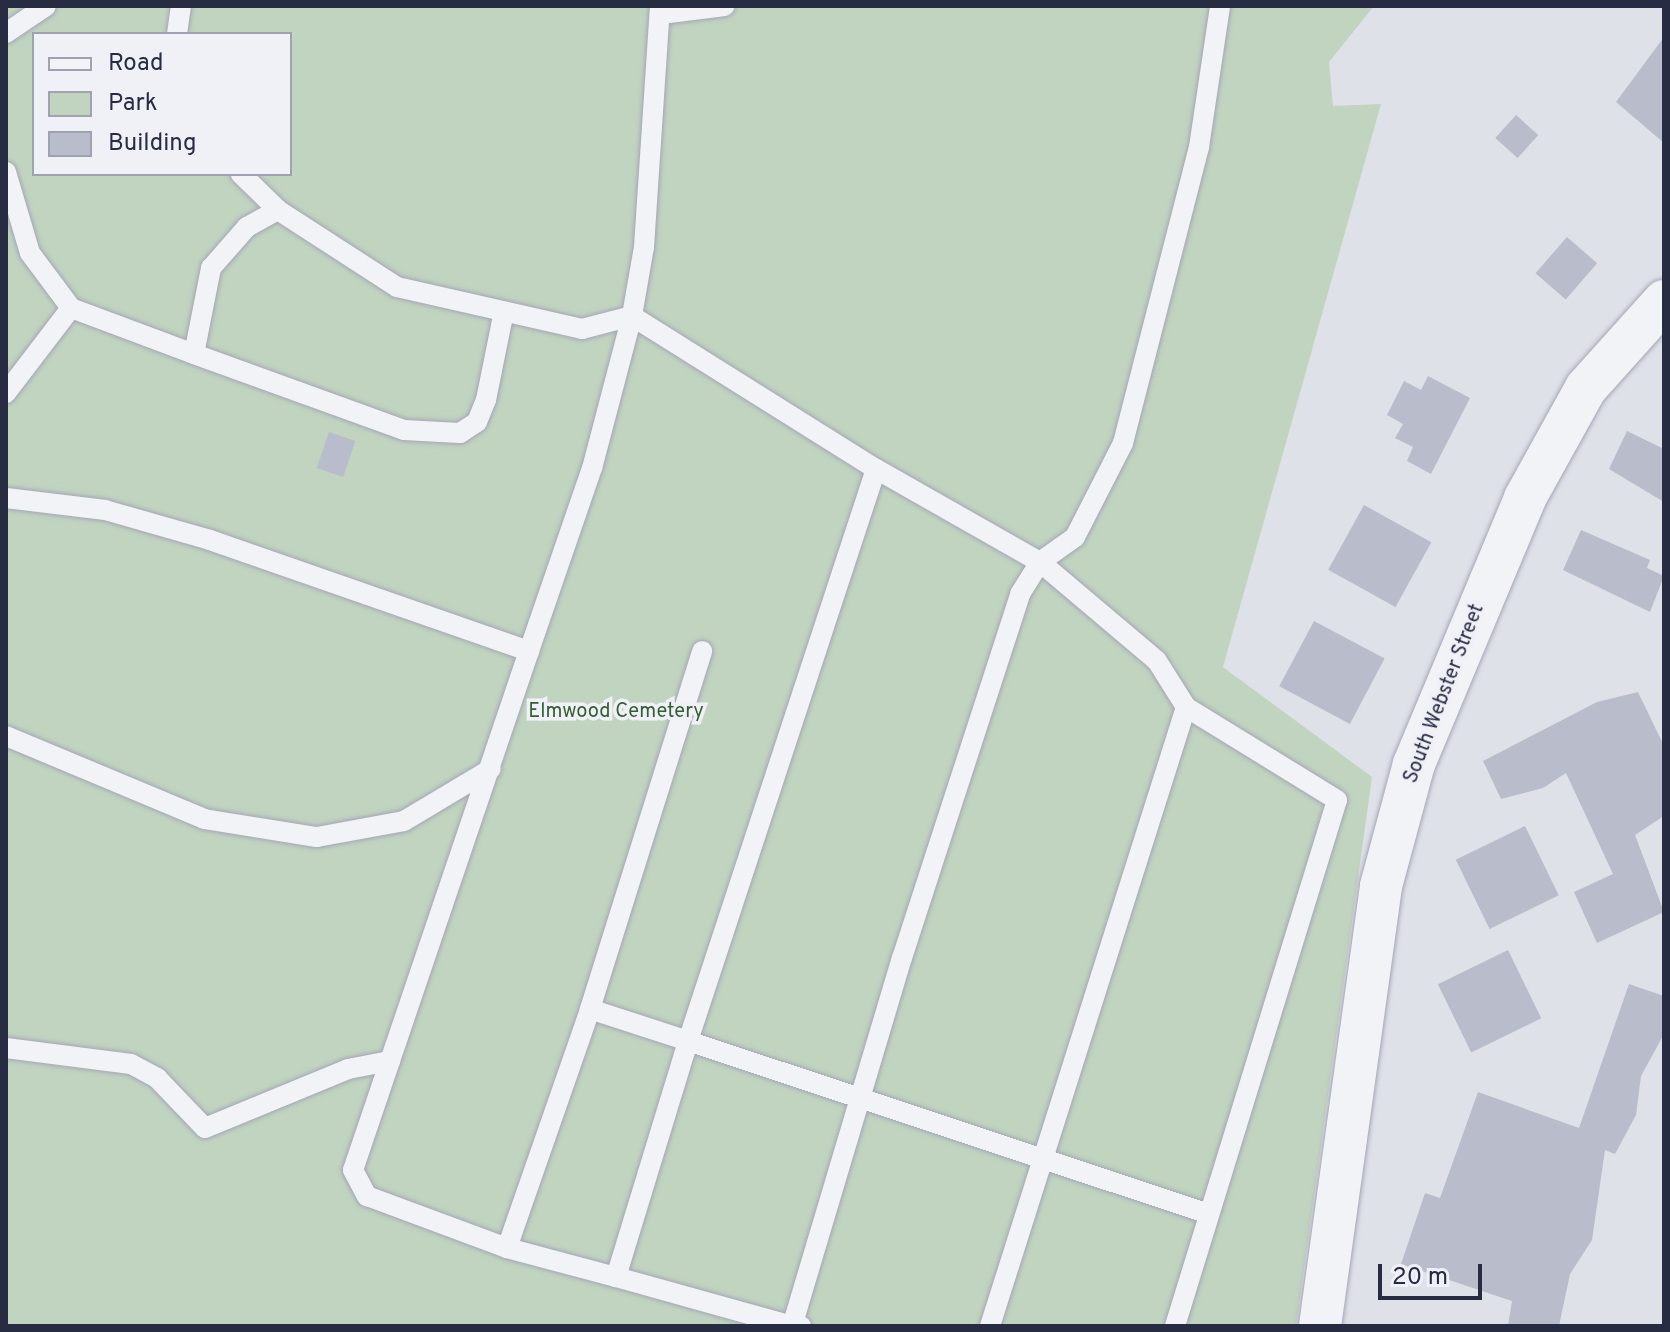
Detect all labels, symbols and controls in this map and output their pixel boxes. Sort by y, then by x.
legend [32,32,292,176]
text: Road [108,49,164,79]
text: Park [108,89,158,119]
text: Building [108,129,197,159]
street label: South Webster Street [1400,601,1490,787]
park label: Elmwood Cemetery [528,700,704,724]
scale bar [1382,1248,1486,1298]
text: 20 m [1392,1263,1448,1293]

